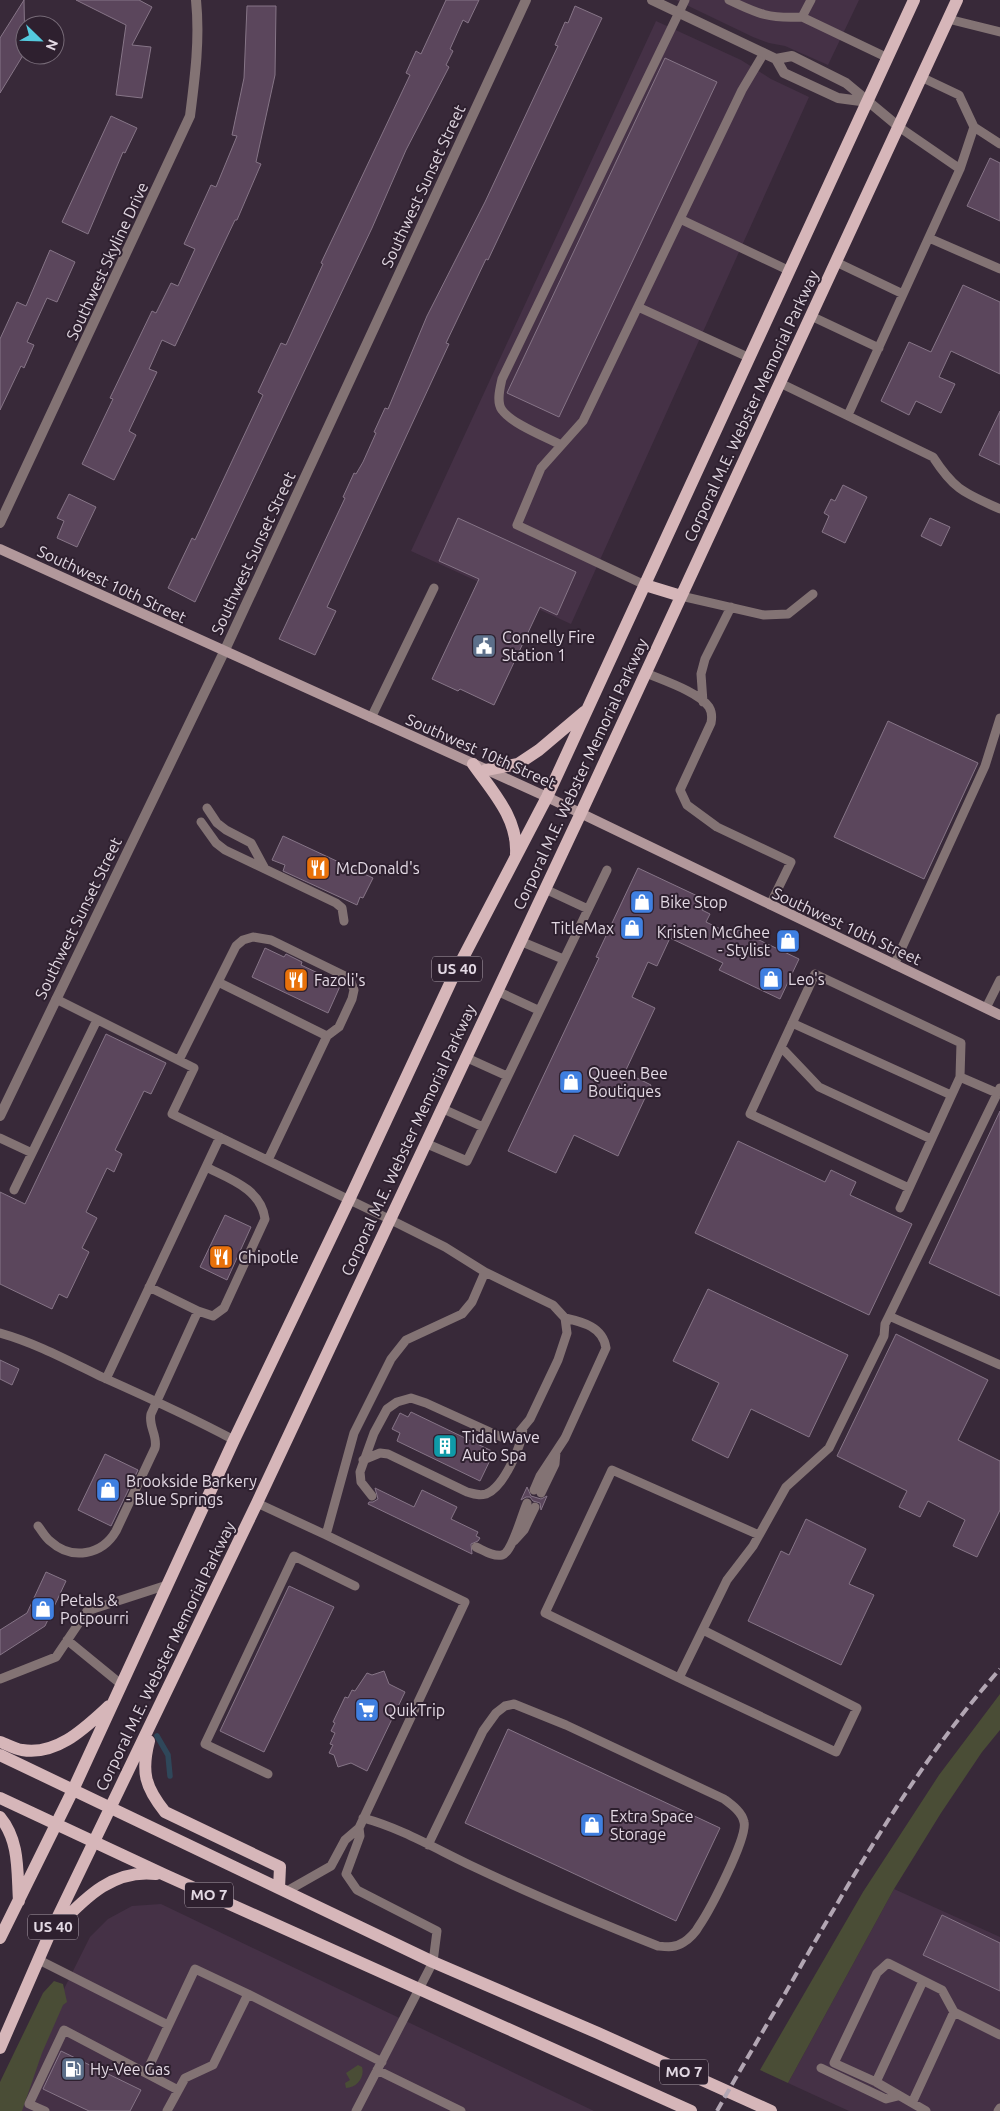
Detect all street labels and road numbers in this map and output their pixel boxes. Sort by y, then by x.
street label: Southwest Sunset Street [377,101,469,270]
street label: Southwest Skyline Drive [62,179,152,343]
street label: Corporal M.E. Webster Memorial Parkway [680,267,822,544]
street label: Southwest Sunset Street [207,468,299,637]
street label: Southwest 10th Street [35,542,190,627]
street label: Corporal M.E. Webster Memorial Parkway [509,635,651,912]
street label: Southwest 10th Street [403,710,559,793]
street label: Southwest Sunset Street [31,834,125,1002]
street label: Southwest 10th Street [770,884,925,969]
road number: US 40 [432,956,482,982]
street label: Corporal M.E. Webster Memorial Parkway [337,1001,479,1278]
street label: Corporal M.E. Webster Memorial Parkway [92,1518,238,1794]
road number: MO 7 [185,1882,233,1908]
road number: US 40 [28,1914,78,1940]
road number: MO 7 [660,2060,708,2084]

